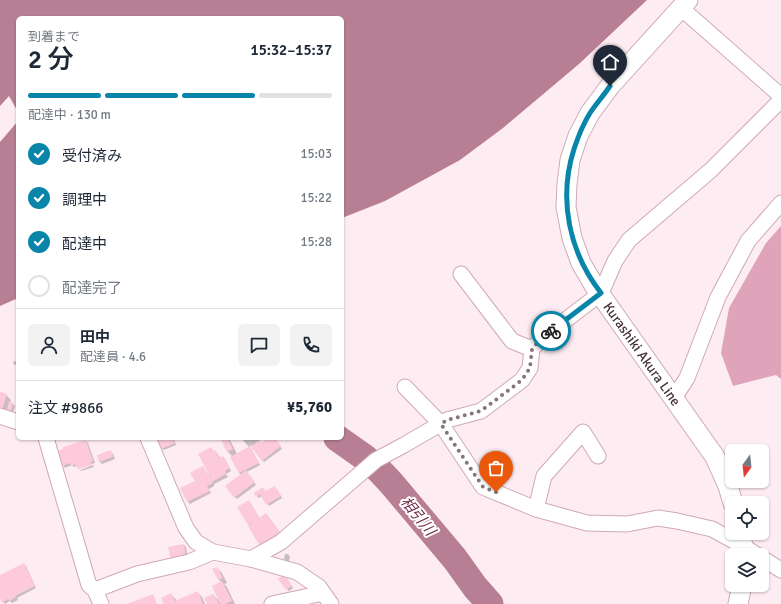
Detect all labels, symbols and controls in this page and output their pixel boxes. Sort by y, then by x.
text: 到着まで [28,29,80,45]
text: 15:32–15:37 [251,41,332,59]
text: 2 分 [28,44,74,76]
pin [593,45,627,86]
icon: home [599,51,621,73]
text: 配達中 · 130 m [28,107,111,123]
icon: check [28,143,50,165]
text: 15:03 [300,146,332,162]
text: 受付済み [62,147,122,165]
icon: check [28,187,50,209]
text: 15:22 [300,190,332,206]
text: 調理中 [62,191,107,209]
icon: check [28,231,50,253]
text: 15:28 [300,234,332,250]
text: 配達中 [62,235,107,253]
text: 配達完了 [62,279,122,297]
street label: Kurashiki Akura Line [599,299,684,409]
courier [531,311,571,351]
icon: bike [540,320,562,342]
button: person [28,324,70,366]
button: chat [238,324,280,366]
button: phone [290,324,332,366]
text: 田中 [80,328,110,346]
text: 配達員 · 4.6 [80,349,146,365]
text: ¥5,760 [287,398,332,416]
text: 注文 #9866 [28,399,103,417]
north arrow [725,444,769,488]
map controls [725,444,769,592]
pin [479,451,513,492]
icon: bag [485,457,507,479]
water label: 相引川 [397,493,440,541]
button: locate [725,496,769,540]
button: layers [725,548,769,592]

